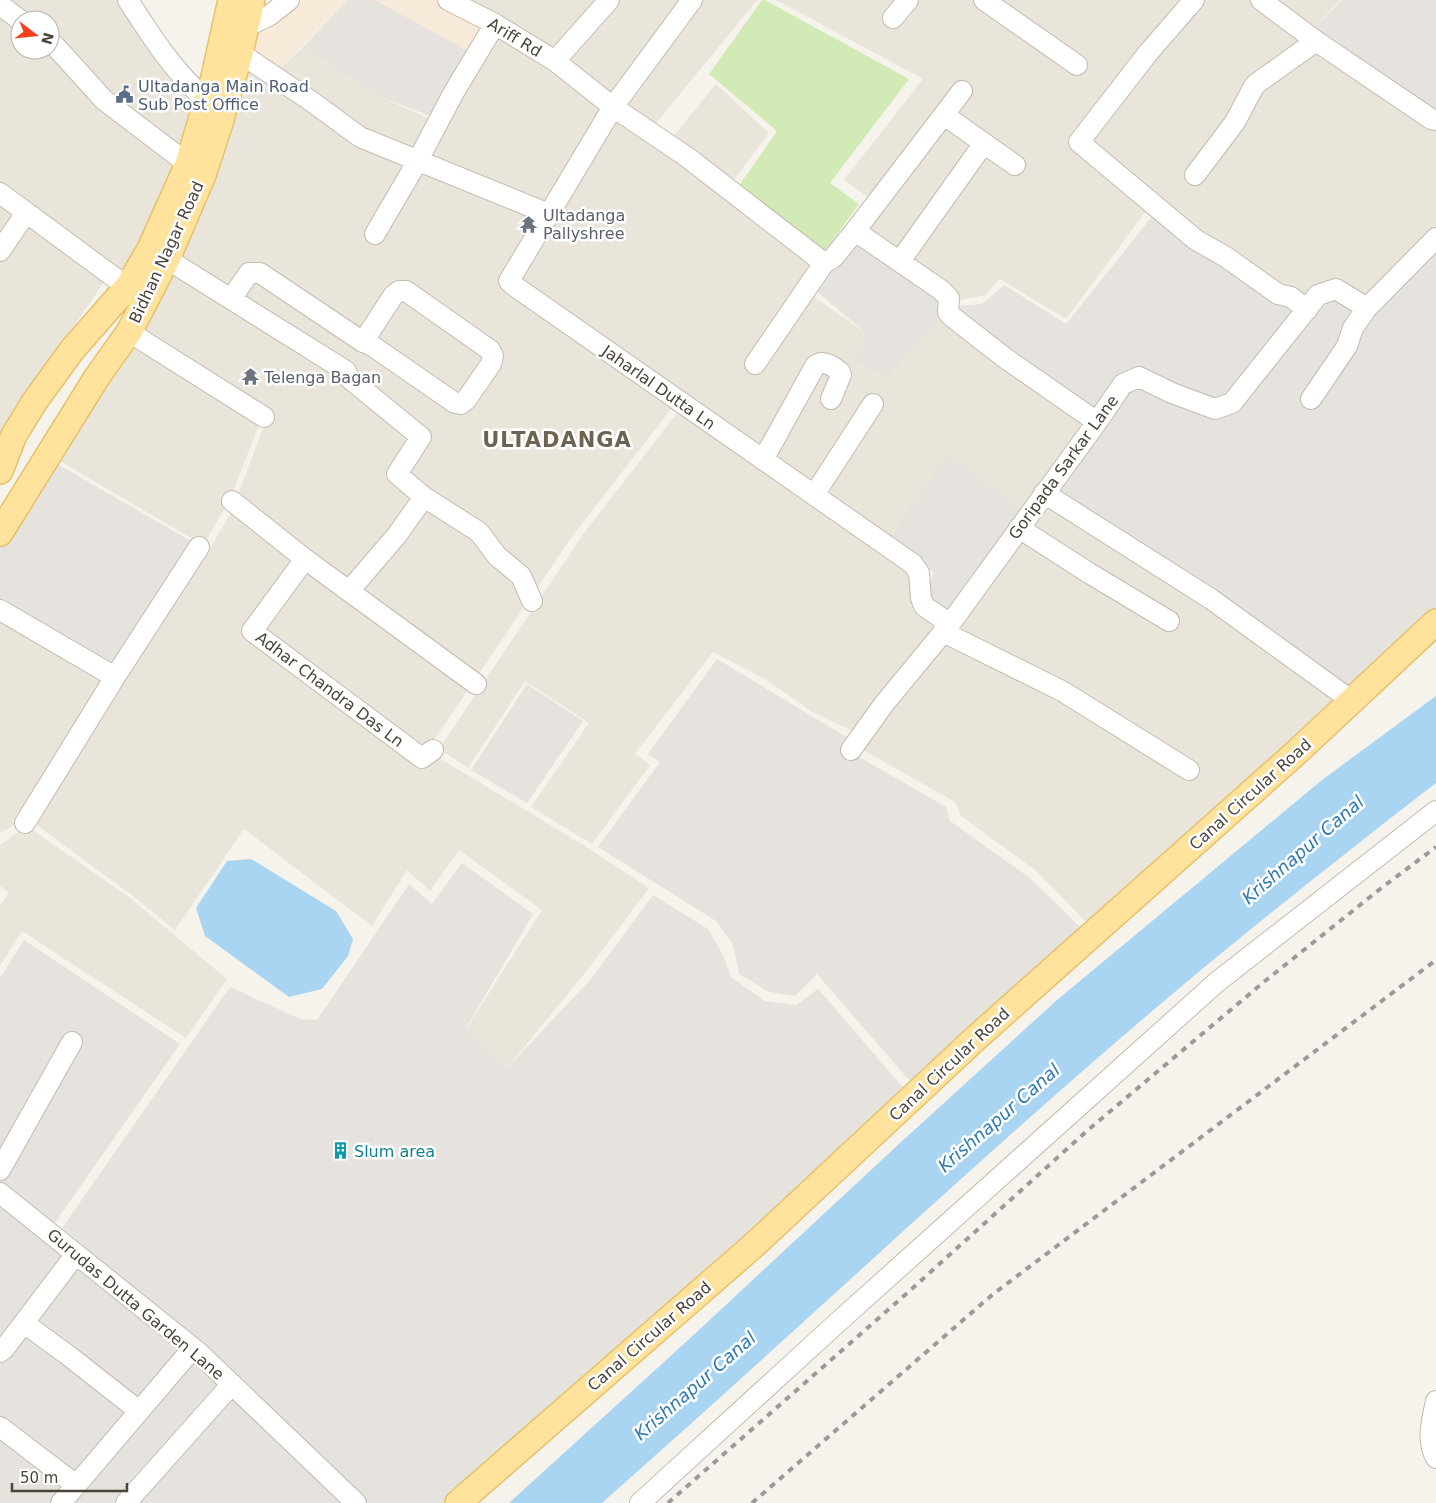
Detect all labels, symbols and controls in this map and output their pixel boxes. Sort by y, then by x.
north arrow [10,10,60,60]
street label: Ariff Rd [484,14,545,61]
text: N [38,31,57,46]
place label: Ultadanga Main Road Sub Post Office [138,77,309,114]
public building icon: Ultadanga Main Road Sub Post Office [114,85,134,105]
street label: Bidhan Nagar Road [125,178,208,326]
place label: Ultadanga Pallyshree [543,206,625,243]
temple icon: Ultadanga Pallyshree [519,214,539,234]
street label: Jaharlal Dutta Ln [598,341,719,434]
temple icon: Telenga Bagan [240,367,260,387]
place label: Telenga Bagan [263,368,381,387]
street label: Goripada Sarkar Lane [1005,391,1122,543]
district label: ULTADANGA [482,428,632,452]
street label: Adhar Chandra Das Ln [252,628,407,751]
street label: Canal Circular Road [1186,735,1315,854]
water label: Krishnapur Canal [1238,791,1368,908]
street label: Canal Circular Road [885,1004,1013,1125]
water label: Krishnapur Canal [934,1059,1064,1176]
building icon: Slum area [330,1141,350,1161]
place label: Slum area [354,1142,435,1161]
street label: Gurudas Dutta Garden Lane [43,1225,228,1384]
street label: Canal Circular Road [584,1278,715,1395]
water label: Krishnapur Canal [630,1327,760,1444]
scale bar [12,1460,128,1492]
text: 50 m [20,1469,58,1487]

